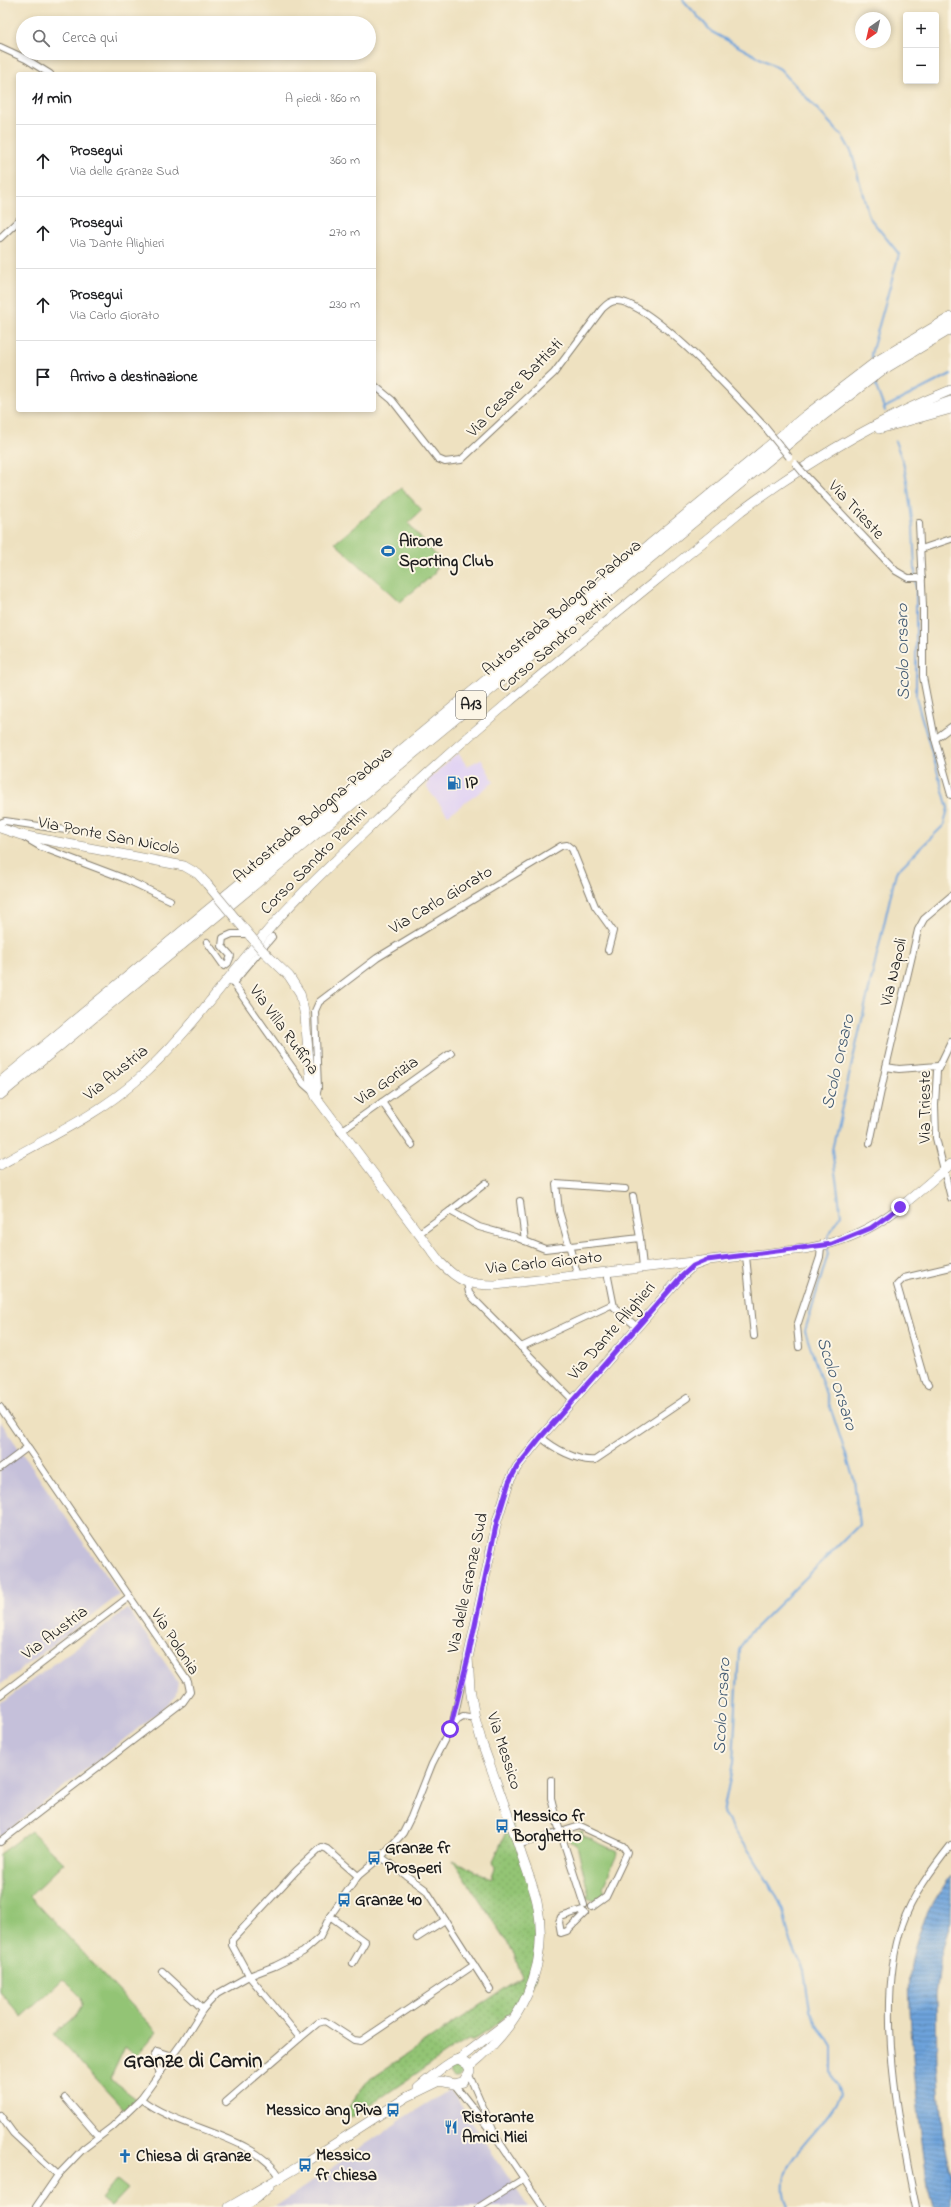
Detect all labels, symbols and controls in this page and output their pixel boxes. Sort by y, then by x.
north arrow [855,12,891,48]
map controls [903,12,939,84]
button: + [903,12,939,48]
search box [16,16,376,60]
icon: search [30,27,52,49]
text: Cerca qui [62,27,118,49]
button: − [903,48,939,84]
text: 11 min [32,86,72,111]
text: A piedi · 860 m [285,89,360,108]
text: Prosegui [70,140,123,162]
icon: ahead [32,150,54,172]
text: 360 m [330,151,360,170]
text: Via delle Granze Sud [70,162,179,181]
text: Prosegui [70,212,123,234]
icon: ahead [32,222,54,244]
text: 270 m [329,223,360,242]
text: Via Dante Alighieri [70,234,164,253]
text: Prosegui [70,284,123,306]
icon: ahead [32,294,54,316]
text: 230 m [329,295,360,314]
text: Via Carlo Giorato [70,306,159,325]
street label: Via Cesare Battisti [460,333,569,444]
icon: arrive [32,366,54,388]
text: Arrivo a destinazione [70,366,197,388]
street label: Via Trieste [821,474,890,545]
place label: Airone Sporting Club [399,529,493,576]
street label: Autostrada Bologna-Padova [477,534,649,684]
sports icon: Airone Sporting Club [380,543,396,559]
street label: Corso Sandro Pertini [493,587,619,699]
water label: Scolo Orsaro [890,603,918,700]
road number: A13 [456,691,486,719]
street label: Autostrada Bologna-Padova [228,741,400,891]
place label: IP [465,771,478,796]
fuel station icon: IP [446,775,462,791]
street label: Corso Sandro Pertini [254,801,374,921]
street label: Via Ponte San Nicolò [35,810,182,862]
street label: Via Carlo Giorato [384,859,498,941]
street label: Via Napoli [874,935,914,1010]
street label: Via Villa Ruffina [242,979,325,1080]
water label: Scolo Orsaro [815,1011,863,1112]
street label: Via Austria [77,1039,154,1108]
street label: Via Gorizia [349,1050,424,1113]
street label: Via Trieste [913,1070,938,1145]
route end [891,1198,909,1216]
street label: Via Carlo Giorato [484,1244,603,1282]
street label: Via Dante Alighieri [561,1276,663,1388]
water label: Scolo Orsaro [809,1334,863,1435]
street label: Via delle Granze Sud [441,1510,495,1656]
street label: Via Austria [16,1600,93,1667]
street label: Via Polonia [144,1603,206,1680]
water label: Scolo Orsaro [707,1657,739,1755]
street label: Via Messico [479,1708,528,1793]
route start [441,1720,459,1738]
place label: Messico fr Borghetto [512,1804,585,1851]
bus stop icon: Messico fr Borghetto [494,1818,510,1834]
place label: Granze fr Prosperi [385,1836,451,1881]
bus stop icon: Granze fr Prosperi [366,1850,382,1866]
place label: Granze 40 [355,1888,422,1913]
bus stop icon: Granze 40 [336,1892,352,1908]
district label: Granze di Camin [124,2047,262,2077]
place label: Messico ang Piva [266,2098,382,2125]
bus stop icon: Messico ang Piva [385,2102,401,2118]
place label: Ristorante Amici Miei [462,2105,535,2150]
restaurant icon: Ristorante Amici Miei [443,2119,459,2135]
place label: Messico fr chiesa [315,2143,377,2188]
place label: Chiesa di Granze [136,2144,253,2169]
church icon: Chiesa di Granze [117,2148,133,2164]
bus stop icon: Messico fr chiesa [297,2157,313,2173]

